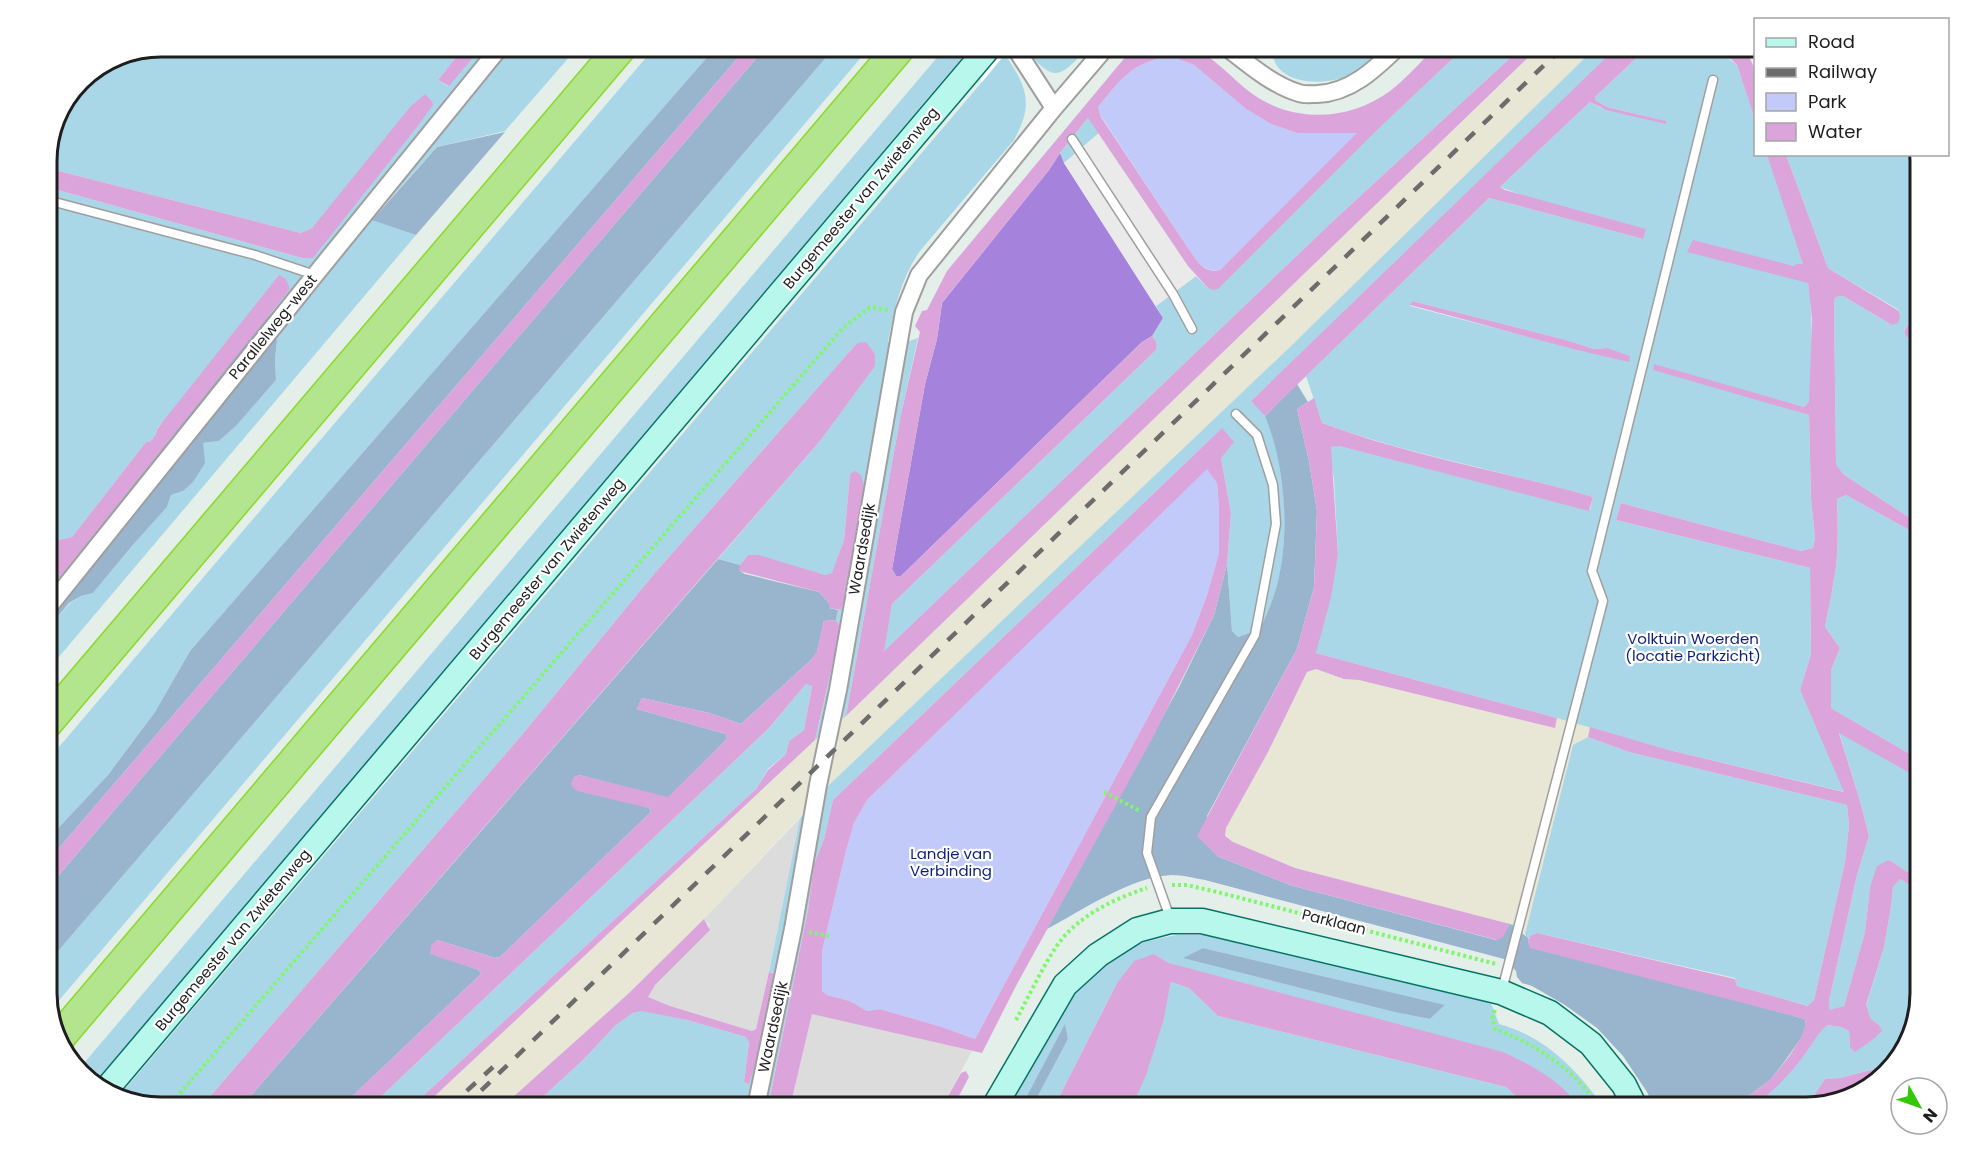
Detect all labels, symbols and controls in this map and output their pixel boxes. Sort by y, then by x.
legend [1754,18,1949,156]
text: Road [1808,29,1855,54]
text: Railway [1808,59,1877,84]
text: Park [1808,89,1847,114]
street label: Burgemeester van Zwietenweg [778,102,943,293]
text: Water [1808,119,1862,144]
street label: Parallelweg-west [224,270,322,384]
street label: Burgemeester van Zwietenweg [464,473,629,664]
street label: Waardsedijk [843,501,880,597]
park label: Volktuin Woerden (locatie Parkzicht) [1625,628,1761,666]
park label: Landje van Verbinding [910,843,992,881]
street label: Burgemeester van Zwietenweg [150,844,315,1035]
street label: Parklaan [1300,903,1369,940]
street label: Waardsedijk [753,979,793,1075]
north arrow [1889,1076,1949,1136]
text: N [1917,1103,1943,1127]

